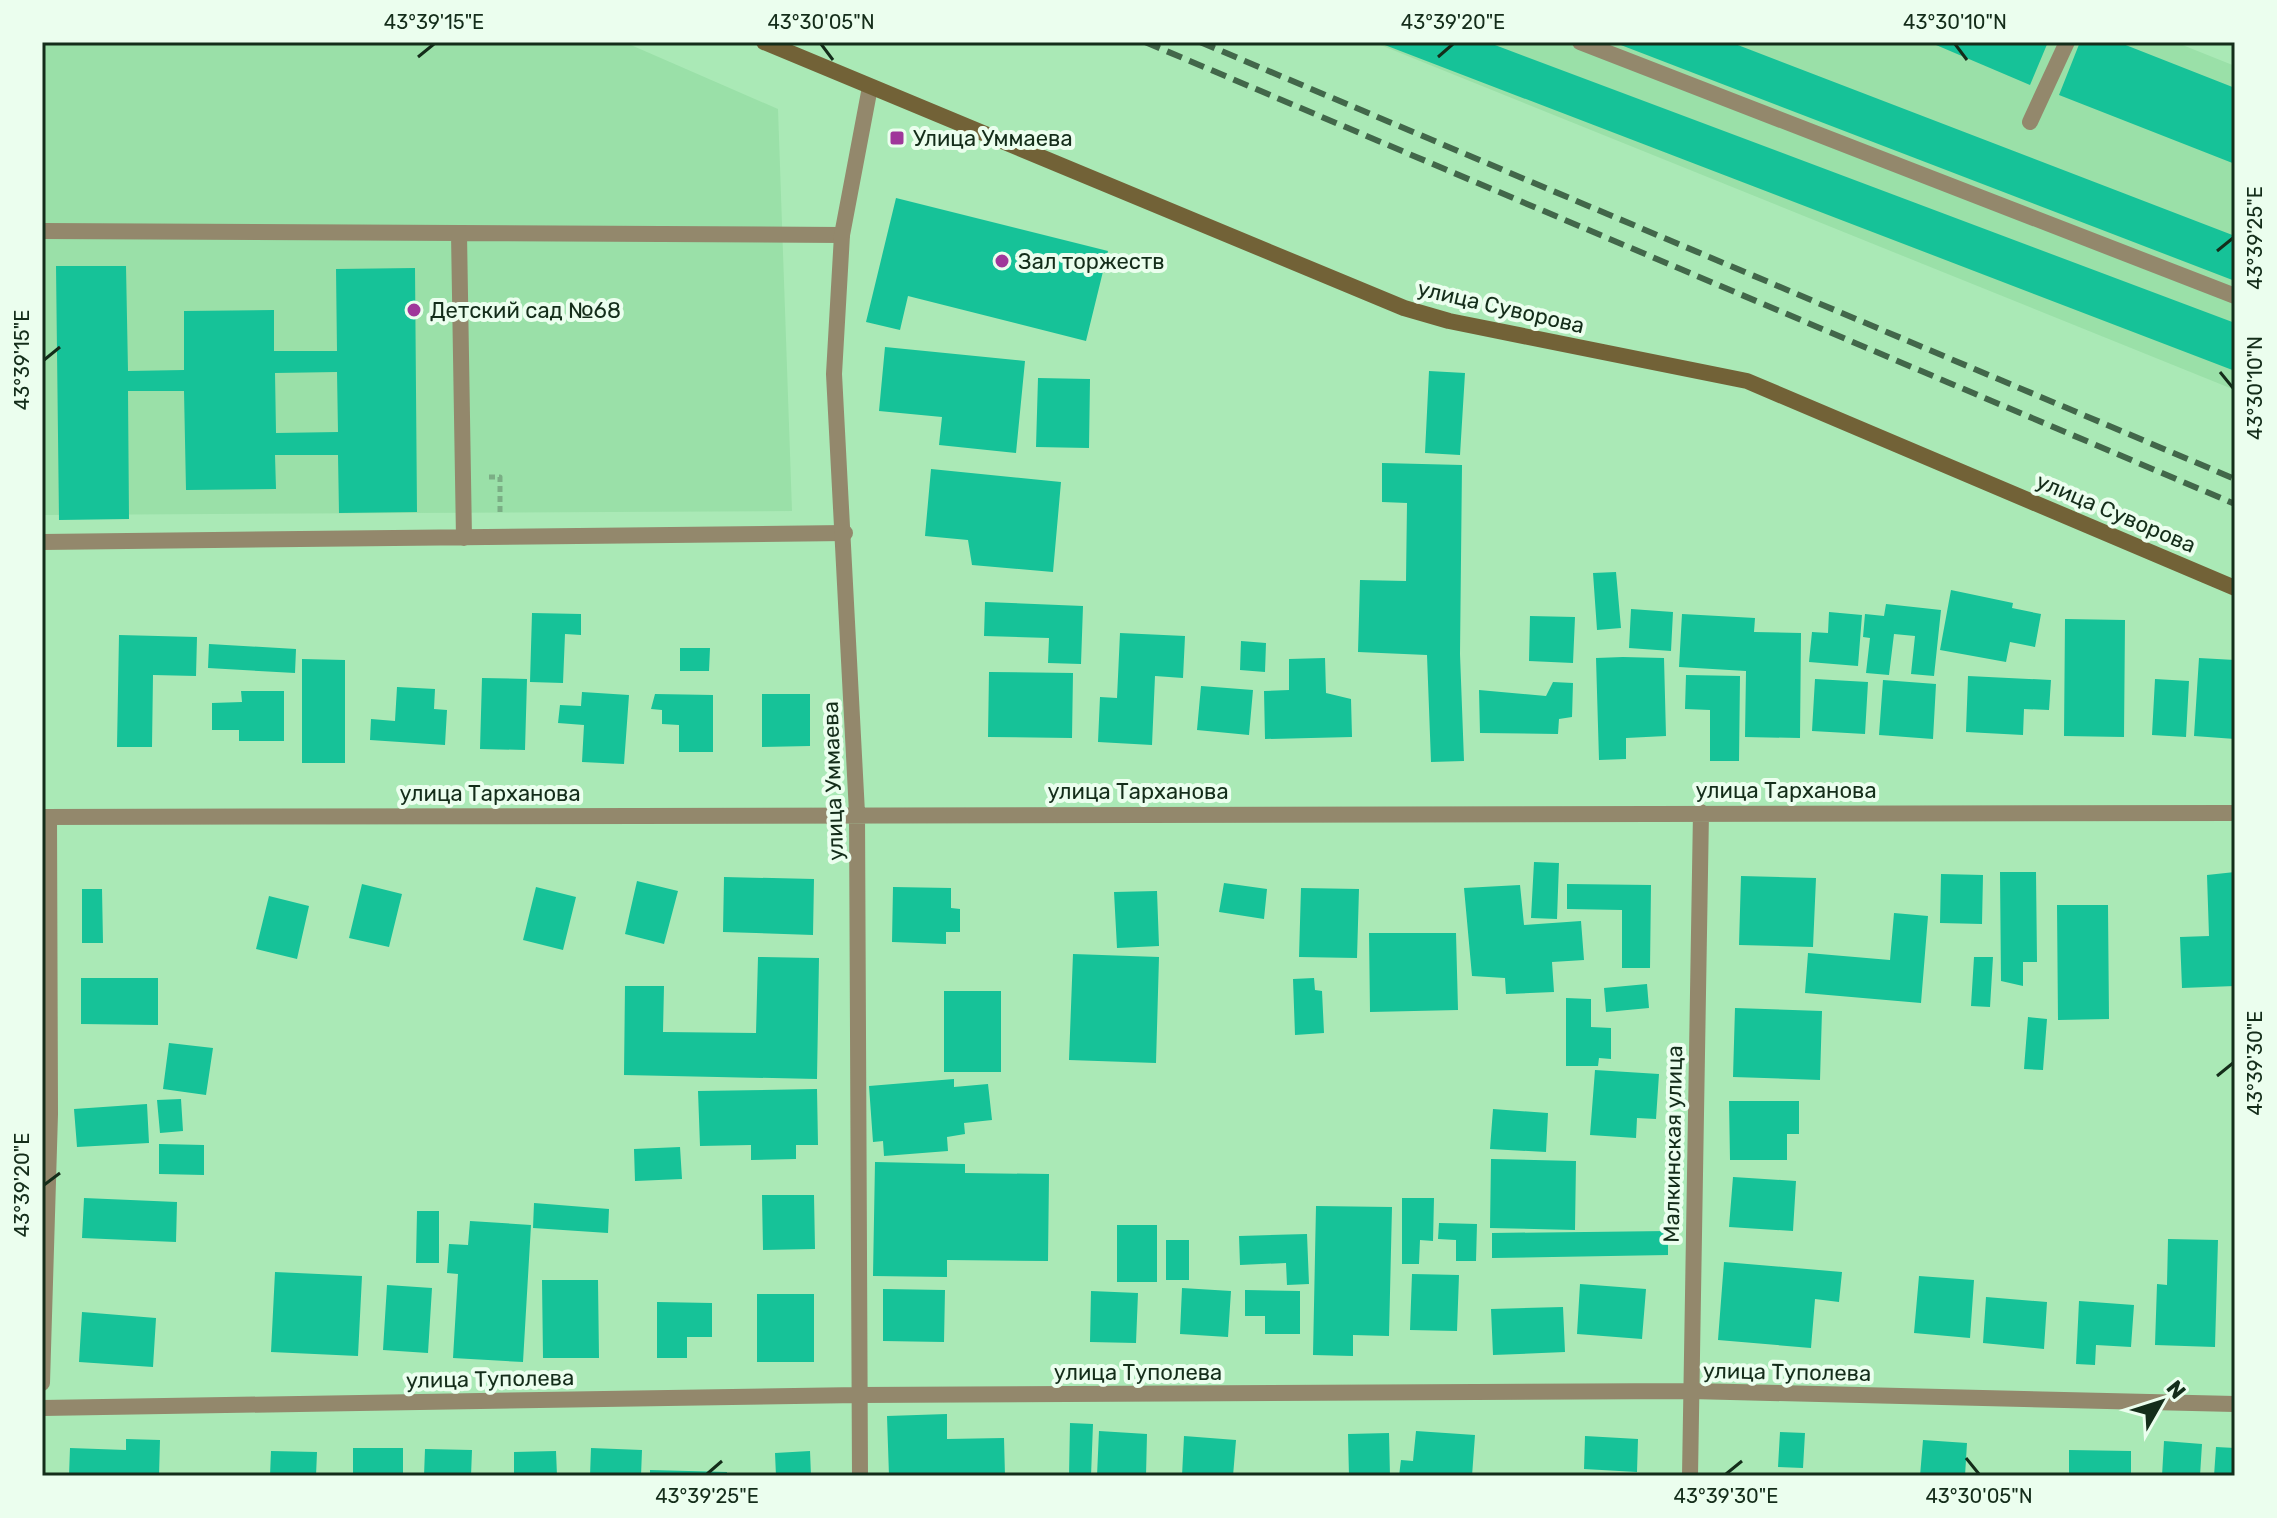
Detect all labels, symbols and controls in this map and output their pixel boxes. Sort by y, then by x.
text: 43°39'15"E [384,10,484,34]
text: 43°30'05"N [767,10,875,34]
text: 43°39'20"E [1401,10,1505,34]
text: 43°30'10"N [1903,10,2007,34]
place label: Улица Уммаева [913,125,1073,152]
marker: Улица Уммаева [888,129,906,147]
text: 43°39'25"E [2243,186,2267,290]
place label: Зал торжеств [1018,248,1165,275]
marker: Зал торжеств [993,252,1011,270]
street label: улица Суворова [1415,275,1587,339]
place label: Детский сад №68 [430,297,621,324]
marker: Детский сад №68 [405,301,423,319]
text: 43°39'15"E [10,310,34,410]
text: 43°30'10"N [2243,336,2267,440]
street label: улица Суворова [2032,467,2200,559]
street label: улица Уммаева [817,701,849,861]
street label: улица Тарханова [1695,777,1877,804]
street label: улица Тарханова [1047,778,1229,805]
street label: улица Тарханова [399,780,581,807]
text: 43°39'30"E [2243,1011,2267,1115]
street label: Малкинская улица [1658,1045,1688,1243]
text: 43°39'20"E [10,1133,34,1237]
street label: улица Туполева [1703,1357,1871,1387]
street label: улица Туполева [1054,1359,1222,1386]
north arrow [2121,1362,2201,1442]
street label: улица Туполева [406,1364,574,1394]
text: N [2161,1375,2192,1404]
text: 43°39'25"E [655,1484,759,1508]
text: 43°39'30"E [1674,1484,1778,1508]
text: 43°30'05"N [1925,1484,2033,1508]

